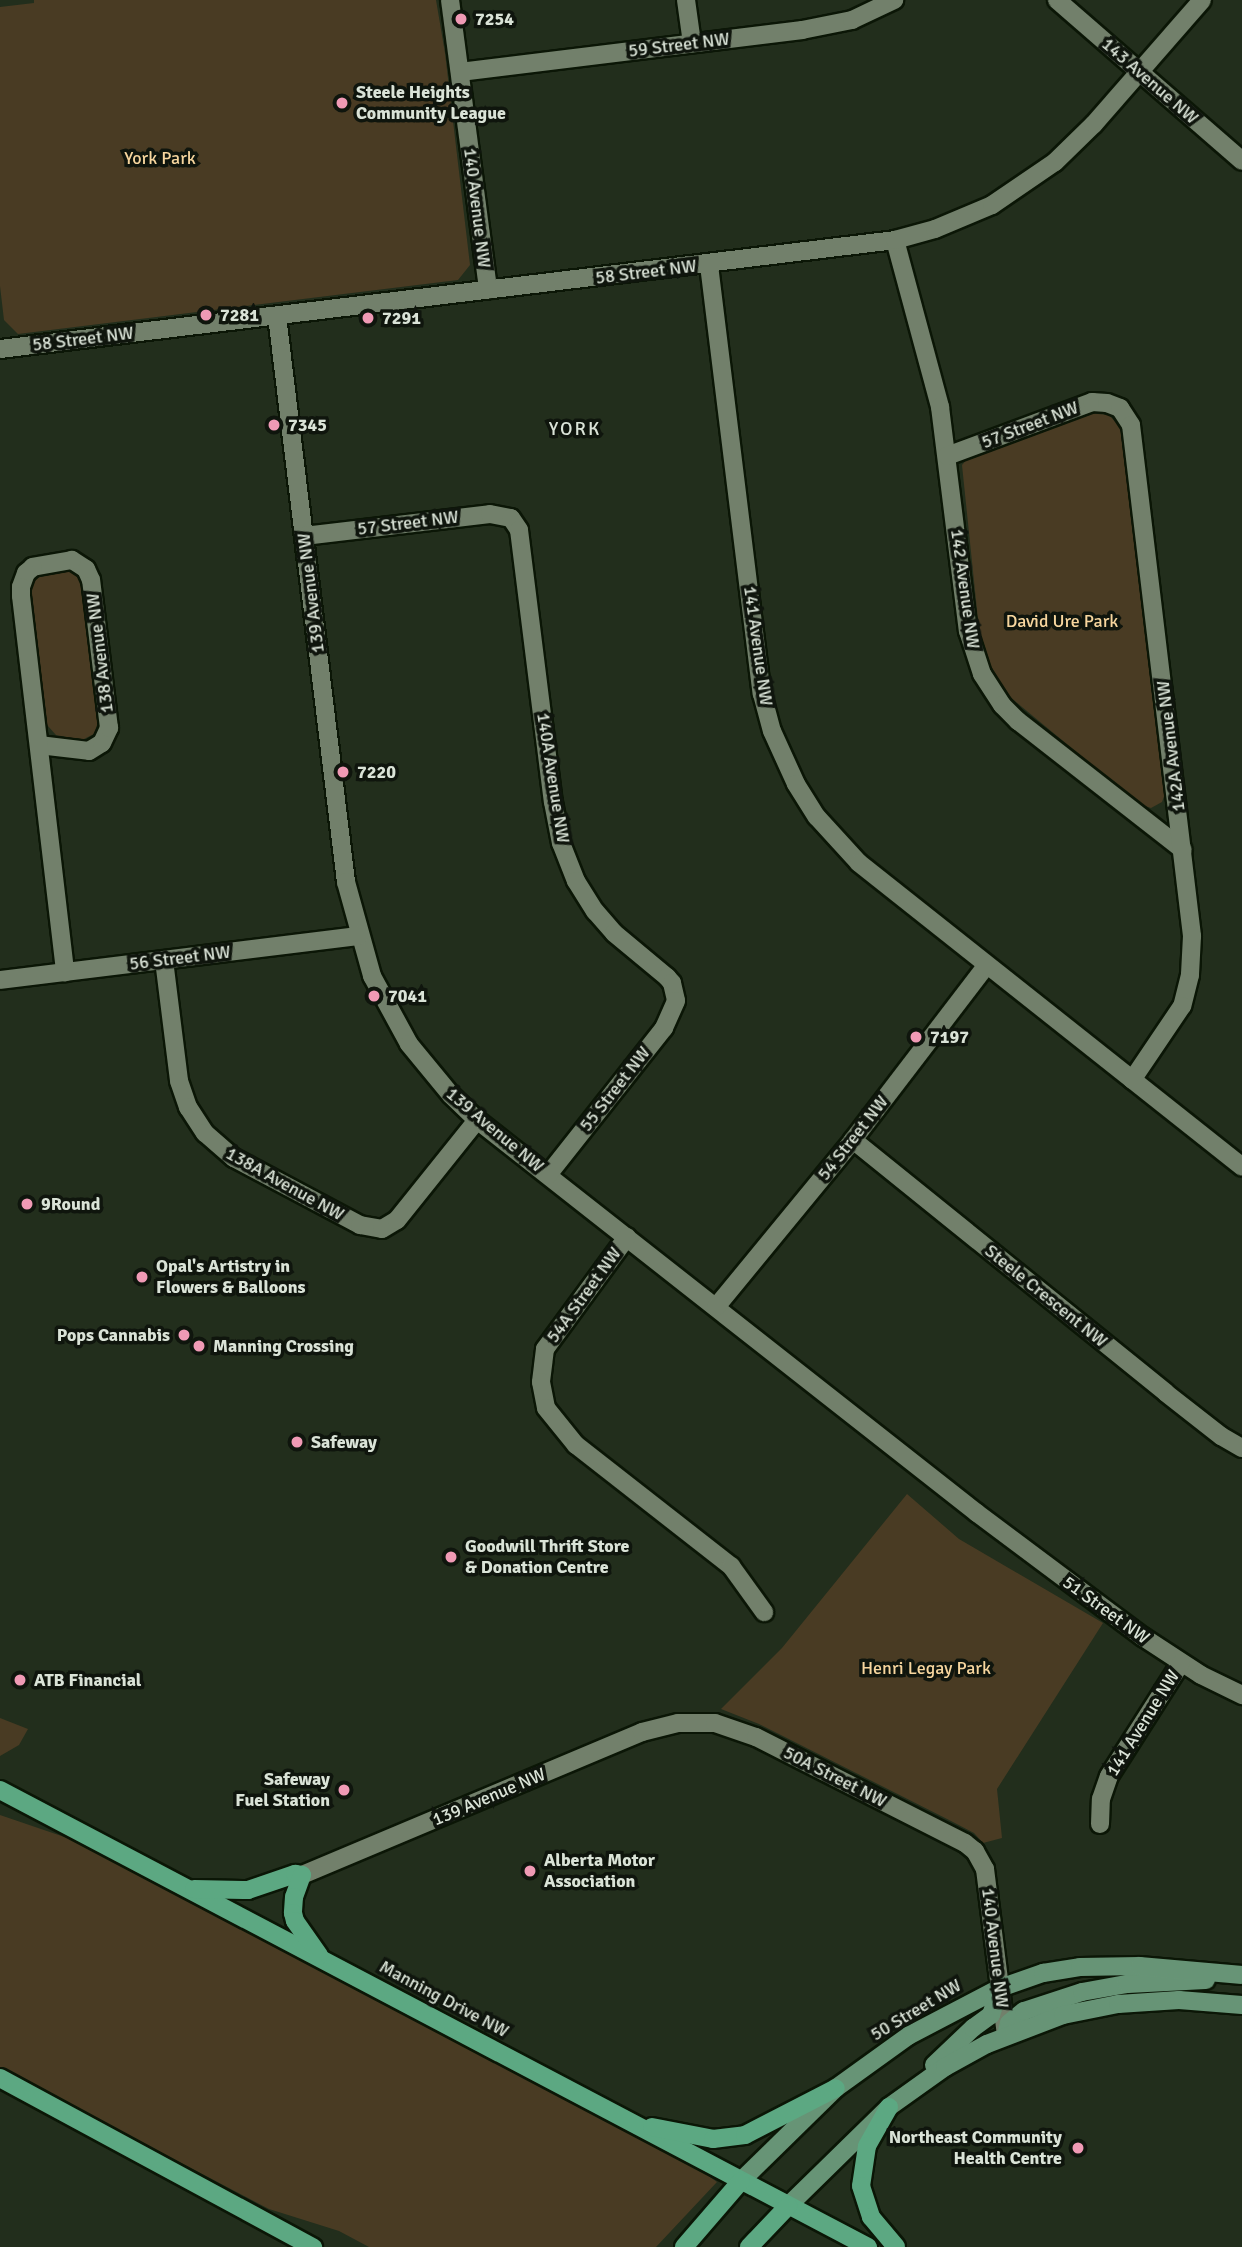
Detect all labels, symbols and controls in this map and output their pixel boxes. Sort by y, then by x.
place label: 7254 [475,8,514,30]
marker: 7254 [453,11,469,27]
street label: 59 Street NW [627,28,731,62]
street label: 143 Avenue NW [1097,33,1203,129]
place label: Steele Heights Community League [356,82,506,124]
marker: Steele Heights Community League [334,95,350,111]
park label: York Park [124,147,196,169]
street label: 140 Avenue NW [459,147,495,269]
street label: 58 Street NW [594,255,698,289]
place label: 7281 [220,304,259,326]
marker: 7281 [198,307,214,323]
place label: 7291 [382,307,421,329]
marker: 7291 [360,310,376,326]
street label: 58 Street NW [31,322,135,356]
street label: 57 Street NW [979,397,1081,453]
place label: 7345 [288,414,327,436]
marker: 7345 [266,417,282,433]
district label: YORK [549,419,601,441]
street label: 57 Street NW [356,506,460,540]
street label: 142 Avenue NW [946,528,984,650]
street label: 139 Avenue NW [293,532,329,654]
street label: 141 Avenue NW [739,585,777,707]
street label: 138 Avenue NW [82,592,118,714]
park label: David Ure Park [1006,610,1118,632]
street label: 142A Avenue NW [1152,679,1190,813]
street label: 140A Avenue NW [532,711,574,845]
place label: 7220 [357,761,396,783]
marker: 7220 [335,764,351,780]
street label: 56 Street NW [128,941,232,975]
place label: 7041 [388,985,427,1007]
marker: 7041 [366,988,382,1004]
place label: 7197 [930,1026,969,1048]
marker: 7197 [908,1029,924,1045]
street label: 55 Street NW [575,1042,655,1136]
street label: 139 Avenue NW [442,1083,548,1177]
street label: 54 Street NW [813,1091,893,1185]
street label: 138A Avenue NW [222,1143,348,1225]
place label: 9Round [41,1193,100,1215]
marker: 9Round [19,1196,35,1212]
street label: Steele Crescent NW [980,1240,1112,1352]
street label: 54A Street NW [542,1243,626,1347]
place label: Opal's Artistry in Flowers & Balloons [156,1256,306,1298]
marker: Opal's Artistry in Flowers & Balloons [134,1269,150,1285]
place label: Pops Cannabis [57,1324,170,1346]
marker: Pops Cannabis [176,1327,192,1343]
place label: Manning Crossing [213,1335,354,1357]
marker: Manning Crossing [191,1338,207,1354]
place label: Safeway [311,1431,377,1453]
marker: Safeway [289,1434,305,1450]
place label: Goodwill Thrift Store & Donation Centre [465,1536,629,1578]
marker: Goodwill Thrift Store & Donation Centre [443,1549,459,1565]
street label: 51 Street NW [1058,1571,1154,1649]
park label: Henri Legay Park [861,1657,991,1679]
street label: 141 Avenue NW [1102,1666,1184,1780]
place label: ATB Financial [34,1669,141,1691]
marker: ATB Financial [12,1672,28,1688]
street label: 50A Street NW [780,1742,890,1812]
street label: 139 Avenue NW [429,1763,549,1831]
place label: Safeway Fuel Station [235,1769,330,1812]
marker: Safeway Fuel Station [336,1782,352,1798]
place label: Alberta Motor Association [544,1850,655,1892]
marker: Alberta Motor Association [522,1863,538,1879]
street label: 140 Avenue NW [977,1887,1013,2009]
street label: Manning Drive NW [376,1956,512,2042]
street label: 50 Street NW [867,1975,965,2045]
place label: Northeast Community Health Centre [889,2127,1062,2170]
marker: Northeast Community Health Centre [1068,2138,1088,2158]

